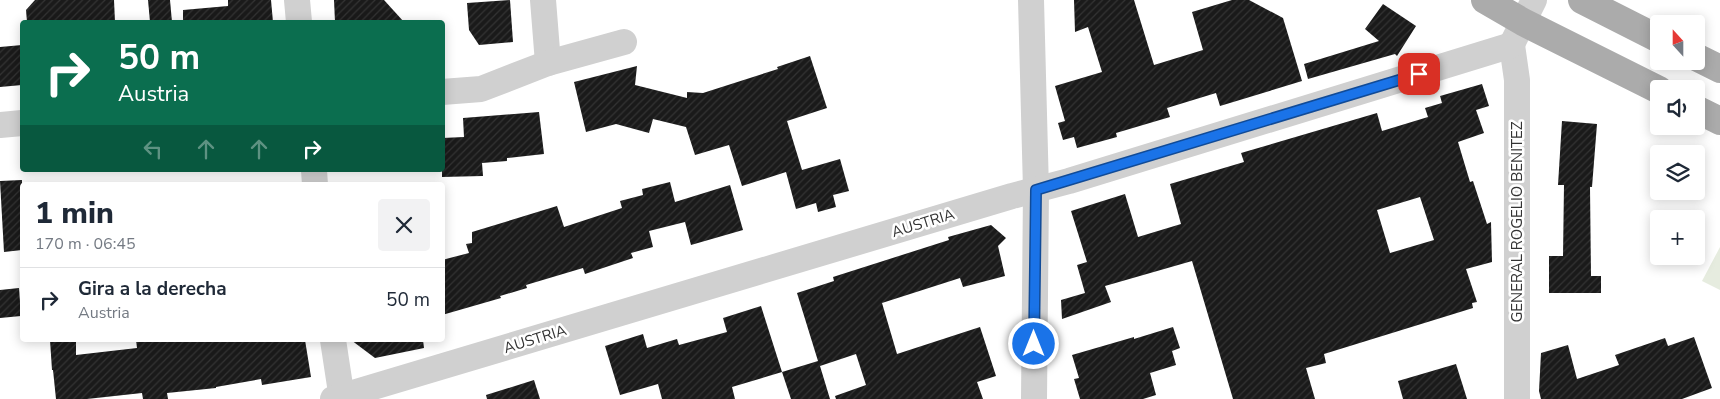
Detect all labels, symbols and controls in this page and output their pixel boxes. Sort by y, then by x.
north arrow [1650,15,1705,70]
map controls [1650,15,1705,265]
text: 50 m [118,34,200,81]
icon: right [35,40,100,105]
pin [1398,53,1440,95]
icon: arrive [1405,60,1433,88]
text: Austria [118,79,189,109]
button: sound [1650,80,1705,135]
street label: GENERAL ROGELIO BENITEZ [1507,121,1527,323]
icon: left [139,135,167,163]
icon: ahead [192,135,220,163]
icon: ahead [245,135,273,163]
icon: right [298,135,326,163]
button: layers [1650,145,1705,200]
text: 1 min [35,193,114,234]
button: close [378,199,430,251]
street label: AUSTRIA [889,204,957,242]
button: + [1650,210,1705,265]
text: 170 m · 06:45 [35,233,136,255]
text: Gira a la derecha [78,276,227,302]
icon: right [35,286,63,314]
text: 50 m [386,287,430,313]
text: Austria [78,302,130,324]
position arrow [1007,317,1059,369]
street label: AUSTRIA [501,320,569,358]

